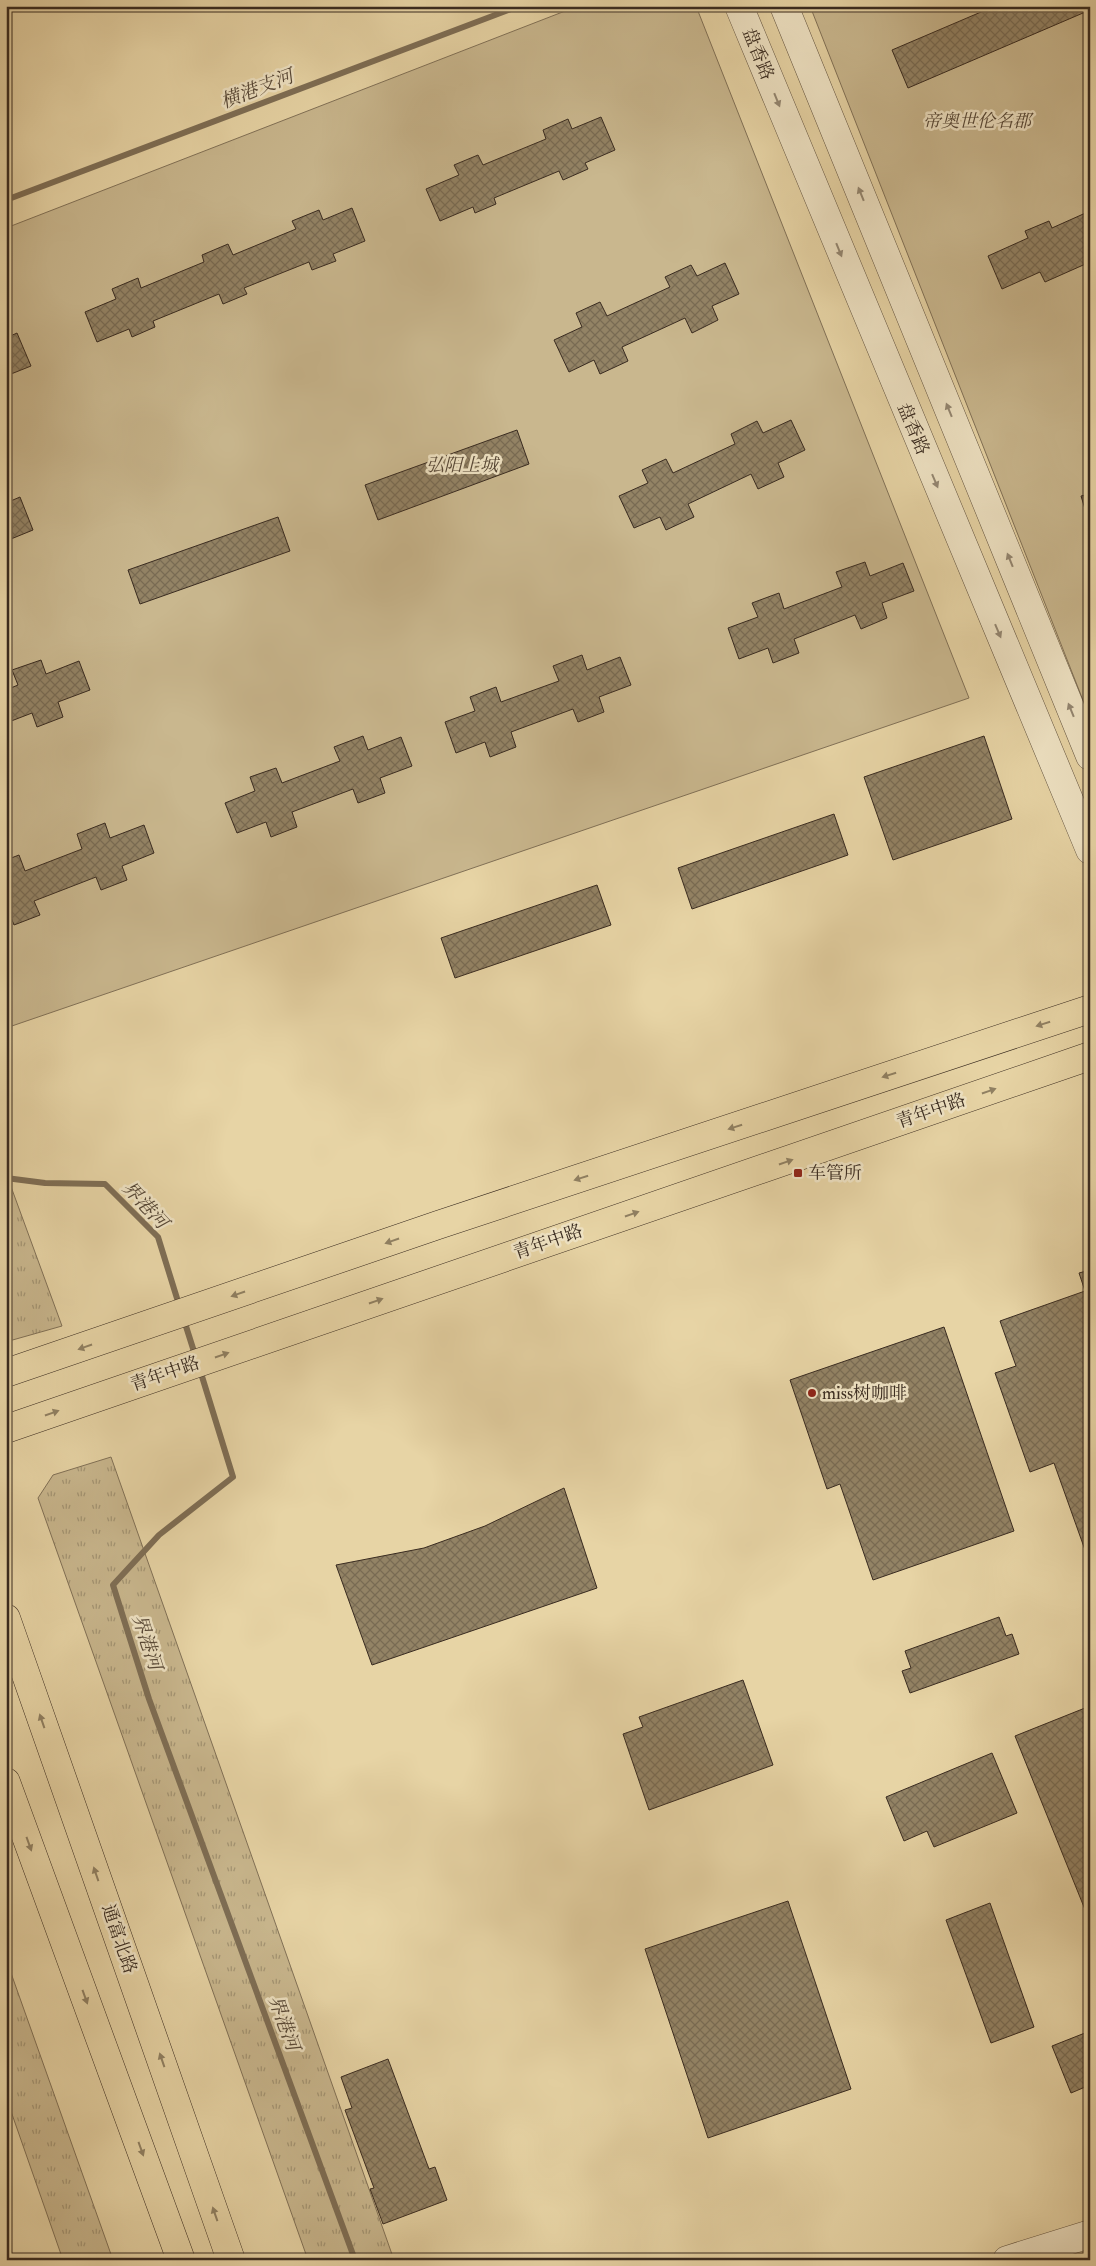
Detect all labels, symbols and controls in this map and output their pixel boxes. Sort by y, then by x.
street label: 盘香路 [737,25,779,83]
water label: 横港支河 [217,63,300,114]
one-way arrow [773,93,781,108]
park label: 帝奥世伦名郡 [923,110,1034,133]
one-way arrow [857,186,865,201]
one-way arrow [835,243,843,258]
street label: 盘香路 [892,400,934,458]
one-way arrow [944,402,952,417]
park label: 弘阳上城 [426,454,501,477]
one-way arrow [932,474,940,488]
one-way arrow [1006,552,1014,567]
one-way arrow [994,624,1002,639]
one-way arrow [1067,703,1075,718]
one-way arrow [1036,1021,1051,1028]
one-way arrow [882,1072,897,1080]
one-way arrow [982,1087,997,1095]
street label: 青年中路 [893,1088,969,1134]
one-way arrow [727,1123,742,1131]
one-way arrow [779,1157,794,1165]
place label: 车管所 [808,1162,862,1185]
marker: 车管所 [792,1167,804,1179]
one-way arrow [573,1174,588,1182]
water label: 界港河 [117,1176,175,1236]
one-way arrow [625,1209,640,1217]
street label: 青年中路 [510,1219,586,1265]
one-way arrow [384,1237,399,1245]
one-way arrow [231,1291,246,1298]
one-way arrow [369,1297,384,1305]
one-way arrow [77,1343,92,1351]
one-way arrow [215,1350,230,1358]
street label: 青年中路 [127,1351,203,1397]
place label: miss树咖啡 [822,1382,907,1405]
marker: miss树咖啡 [806,1387,818,1399]
one-way arrow [45,1409,60,1417]
water label: 界港河 [127,1611,168,1676]
one-way arrow [38,1713,45,1728]
one-way arrow [25,1837,33,1852]
one-way arrow [92,1866,100,1881]
street label: 通富北路 [96,1901,142,1977]
one-way arrow [82,1989,89,2004]
water label: 界港河 [263,1992,306,2057]
one-way arrow [157,2053,165,2068]
one-way arrow [138,2142,145,2157]
one-way arrow [211,2206,218,2221]

